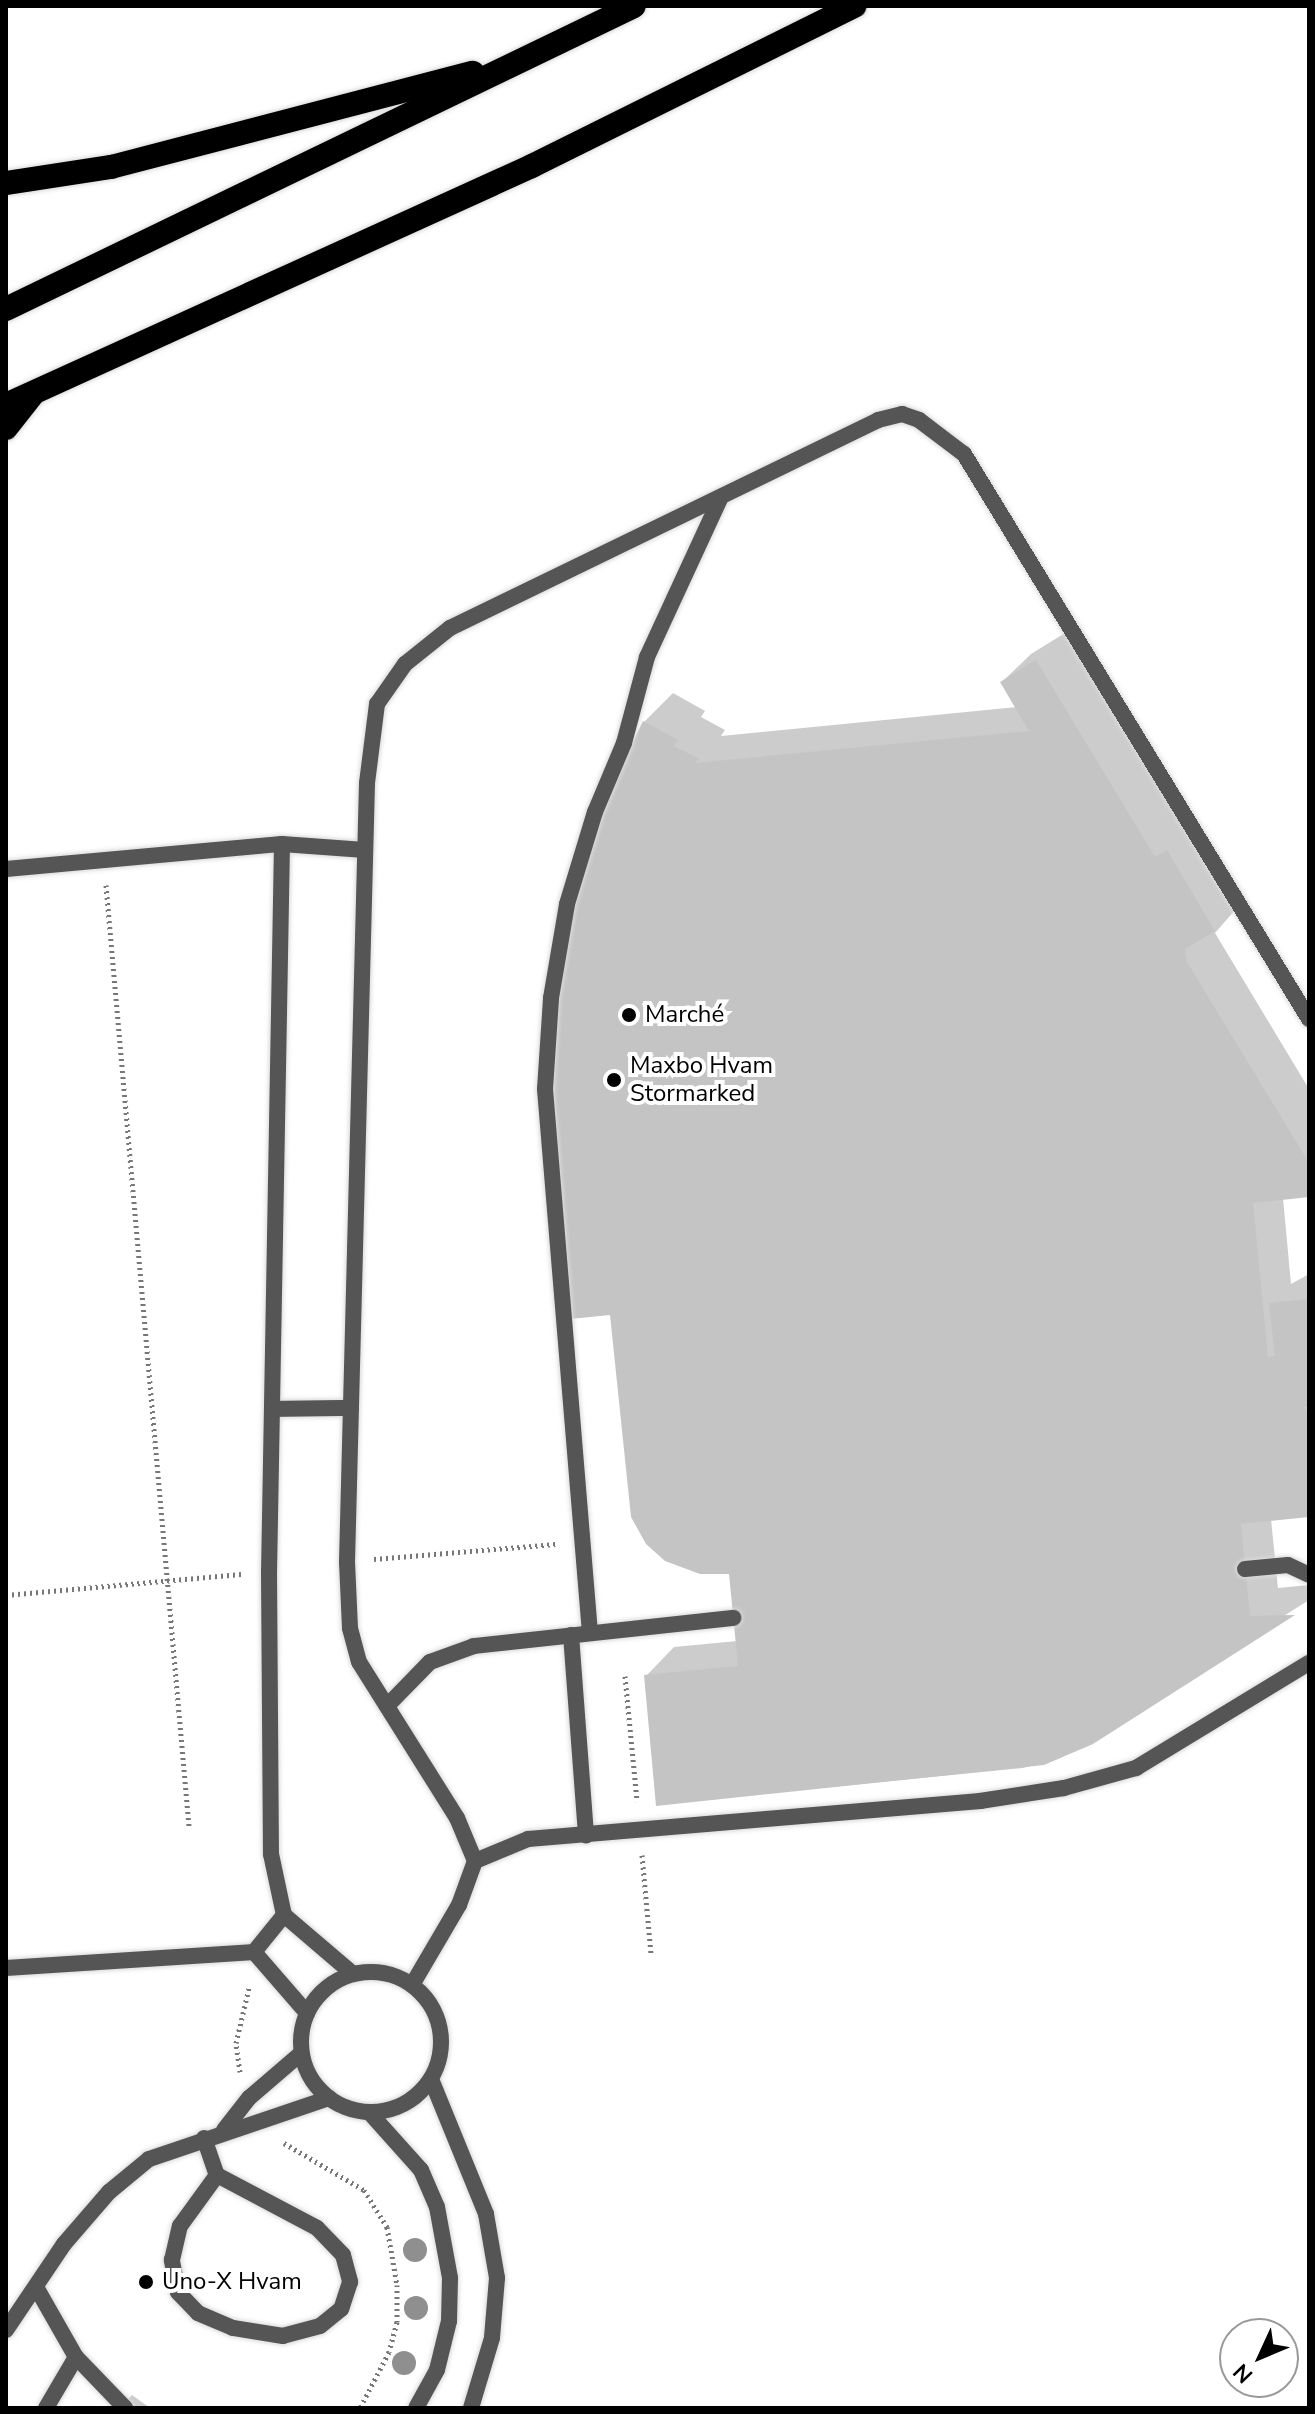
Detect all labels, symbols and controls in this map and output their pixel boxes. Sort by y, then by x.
place label: Marché [645,1001,724,1029]
marker: Marché [620,1006,638,1024]
place label: Maxbo Hvam Stormarked [630,1052,773,1108]
marker: Maxbo Hvam Stormarked [605,1071,623,1089]
place label: Uno-X Hvam [162,2268,302,2296]
marker: Uno-X Hvam [137,2273,155,2291]
north arrow [1219,2318,1299,2398]
text: N [1227,2357,1260,2390]

